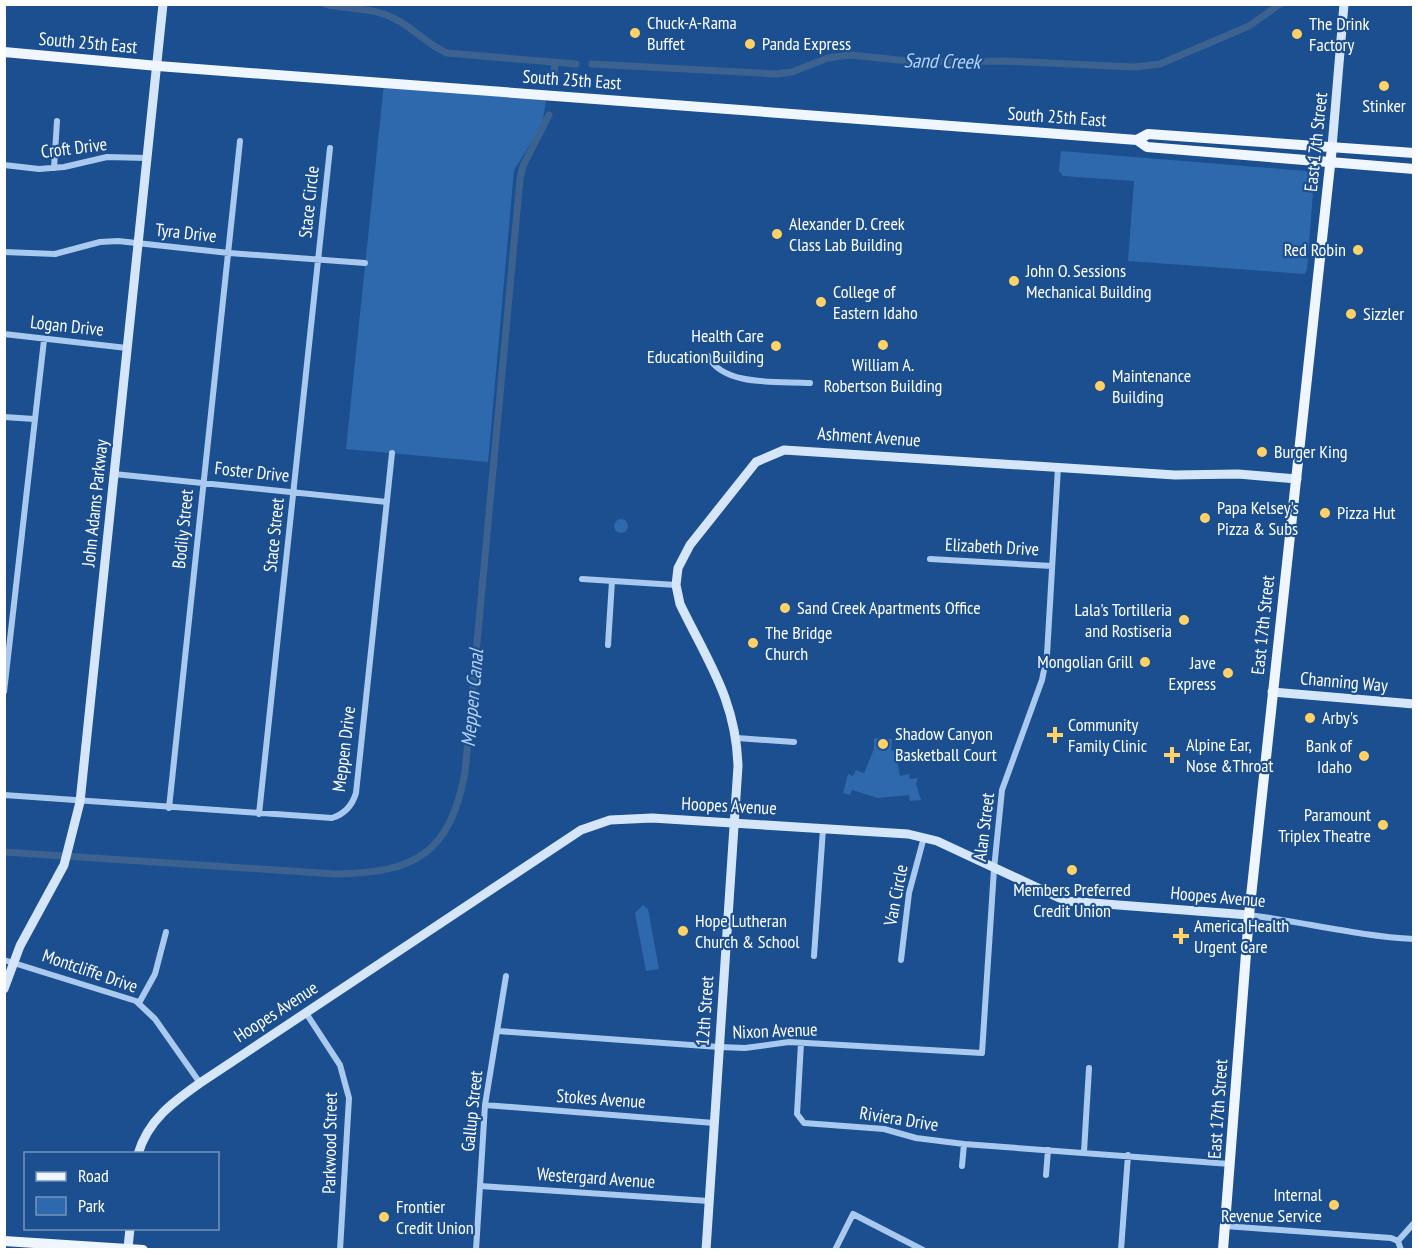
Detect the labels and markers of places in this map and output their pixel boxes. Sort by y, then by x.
place label: Chuck-A-Rama Buffet [647,11,737,55]
place label: The Drink Factory [1309,12,1369,56]
marker: Chuck-A-Rama Buffet [628,26,642,40]
marker: The Drink Factory [1290,27,1304,41]
place label: Panda Express [762,32,851,55]
marker: Panda Express [743,37,757,51]
marker: Stinker [1377,79,1391,93]
place label: Stinker [1362,94,1406,117]
place label: Alexander D. Creek Class Lab Building [789,212,905,256]
marker: Alexander D. Creek Class Lab Building [770,227,784,241]
place label: Red Robin [1284,238,1346,261]
marker: Red Robin [1351,243,1365,257]
place label: John O. Sessions Mechanical Building [1025,259,1151,303]
marker: John O. Sessions Mechanical Building [1007,274,1021,288]
place label: College of Eastern Idaho [833,280,918,324]
marker: College of Eastern Idaho [814,295,828,309]
place label: Sizzler [1363,302,1404,325]
marker: Sizzler [1344,307,1358,321]
place label: Health Care Education Building [647,324,764,368]
marker: William A. Robertson Building [876,338,890,352]
marker: Health Care Education Building [769,339,783,353]
place label: William A. Robertson Building [824,353,942,397]
place label: Maintenance Building [1112,364,1191,408]
marker: Maintenance Building [1093,379,1107,393]
place label: Burger King [1274,440,1348,463]
marker: Burger King [1255,445,1269,459]
place label: Papa Kelsey's Pizza & Subs [1217,496,1299,540]
place label: Pizza Hut [1337,501,1395,524]
marker: Pizza Hut [1318,506,1332,520]
marker: Papa Kelsey's Pizza & Subs [1198,511,1212,525]
place label: Sand Creek Apartments Office [797,596,981,619]
place label: Lala's Tortilleria and Rostiseria [1075,598,1172,642]
marker: Sand Creek Apartments Office [778,601,792,615]
marker: Lala's Tortilleria and Rostiseria [1177,613,1191,627]
place label: The Bridge Church [765,621,833,665]
marker: The Bridge Church [746,636,760,650]
place label: Mongolian Grill [1037,650,1134,673]
place label: Jave Express [1168,651,1216,695]
marker: Mongolian Grill [1138,655,1152,669]
marker: Jave Express [1221,666,1235,680]
place label: Arby's [1322,706,1358,729]
marker: Arby's [1303,711,1317,725]
place label: Community Family Clinic [1068,713,1148,757]
place label: Shadow Canyon Basketball Court [895,722,997,766]
marker: Community Family Clinic [1046,726,1064,744]
place label: Alpine Ear, Nose &Throat [1186,733,1273,777]
place label: Bank of Idaho [1306,734,1353,778]
marker: Shadow Canyon Basketball Court [876,737,890,751]
marker: Alpine Ear, Nose &Throat [1163,746,1181,764]
marker: Bank of Idaho [1357,749,1371,763]
place label: Paramount Triplex Theatre [1278,803,1371,847]
marker: Paramount Triplex Theatre [1376,818,1390,832]
marker: Members Preferred Credit Union [1065,863,1079,877]
place label: Members Preferred Credit Union [1013,878,1131,922]
place label: Hope Lutheran Church & School [695,909,800,953]
place label: America Health Urgent Care [1194,914,1289,958]
marker: Hope Lutheran Church & School [676,924,690,938]
marker: America Health Urgent Care [1172,927,1190,945]
place label: Internal Revenue Service [1221,1183,1323,1227]
place label: Frontier Credit Union [396,1195,474,1239]
marker: Internal Revenue Service [1327,1198,1341,1212]
marker: Frontier Credit Union [377,1210,391,1224]

